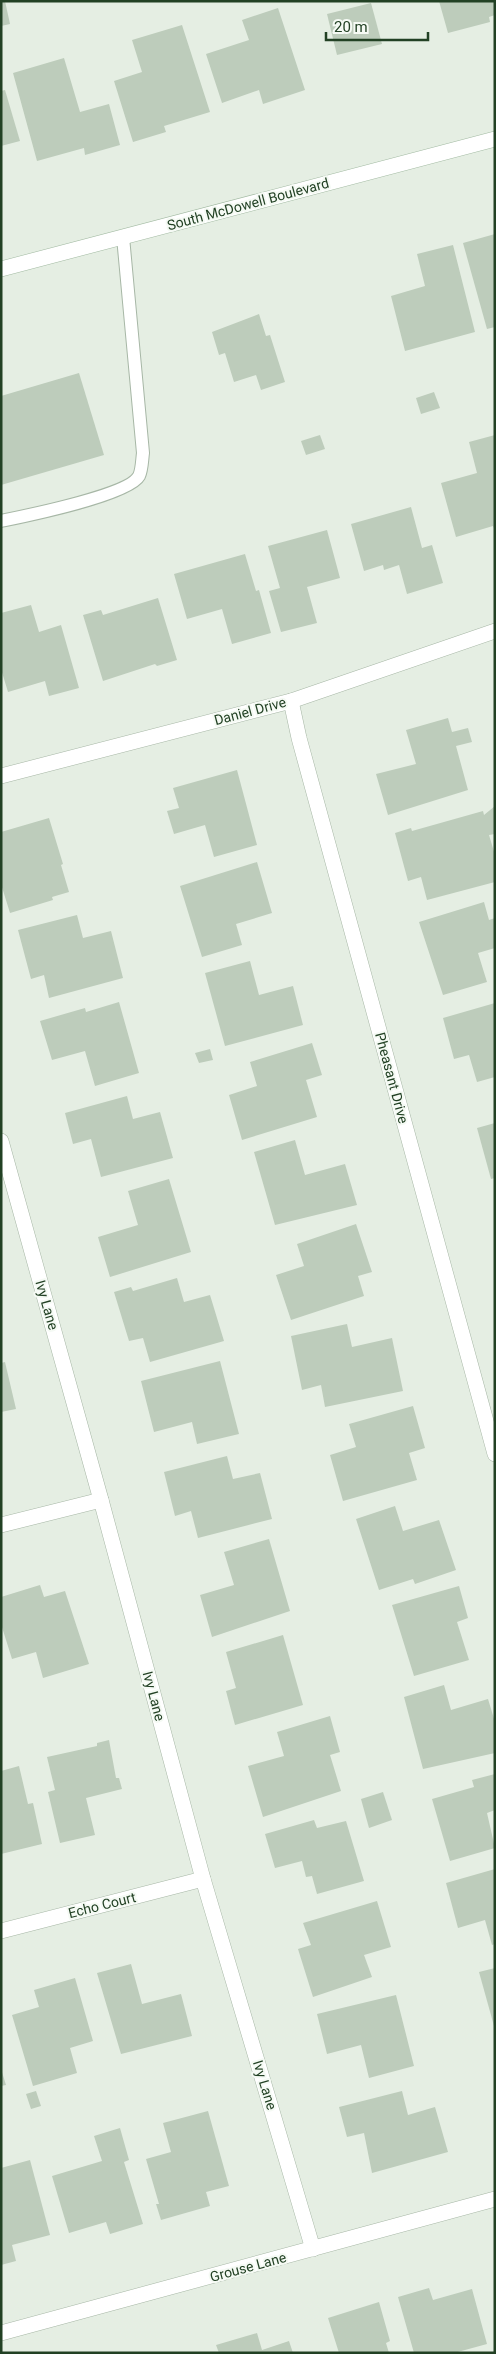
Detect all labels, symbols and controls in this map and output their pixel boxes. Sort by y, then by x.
scale bar [326,10,428,42]
text: 20 m [334,18,368,36]
street label: South McDowell Boulevard [165,175,331,233]
street label: Daniel Drive [212,694,288,728]
street label: Pheasant Drive [372,1031,412,1125]
street label: Ivy Lane [32,1278,62,1332]
street label: Ivy Lane [140,1669,168,1723]
street label: Echo Court [67,1889,138,1921]
street label: Ivy Lane [250,2058,280,2112]
street label: Grouse Lane [208,2249,288,2285]

